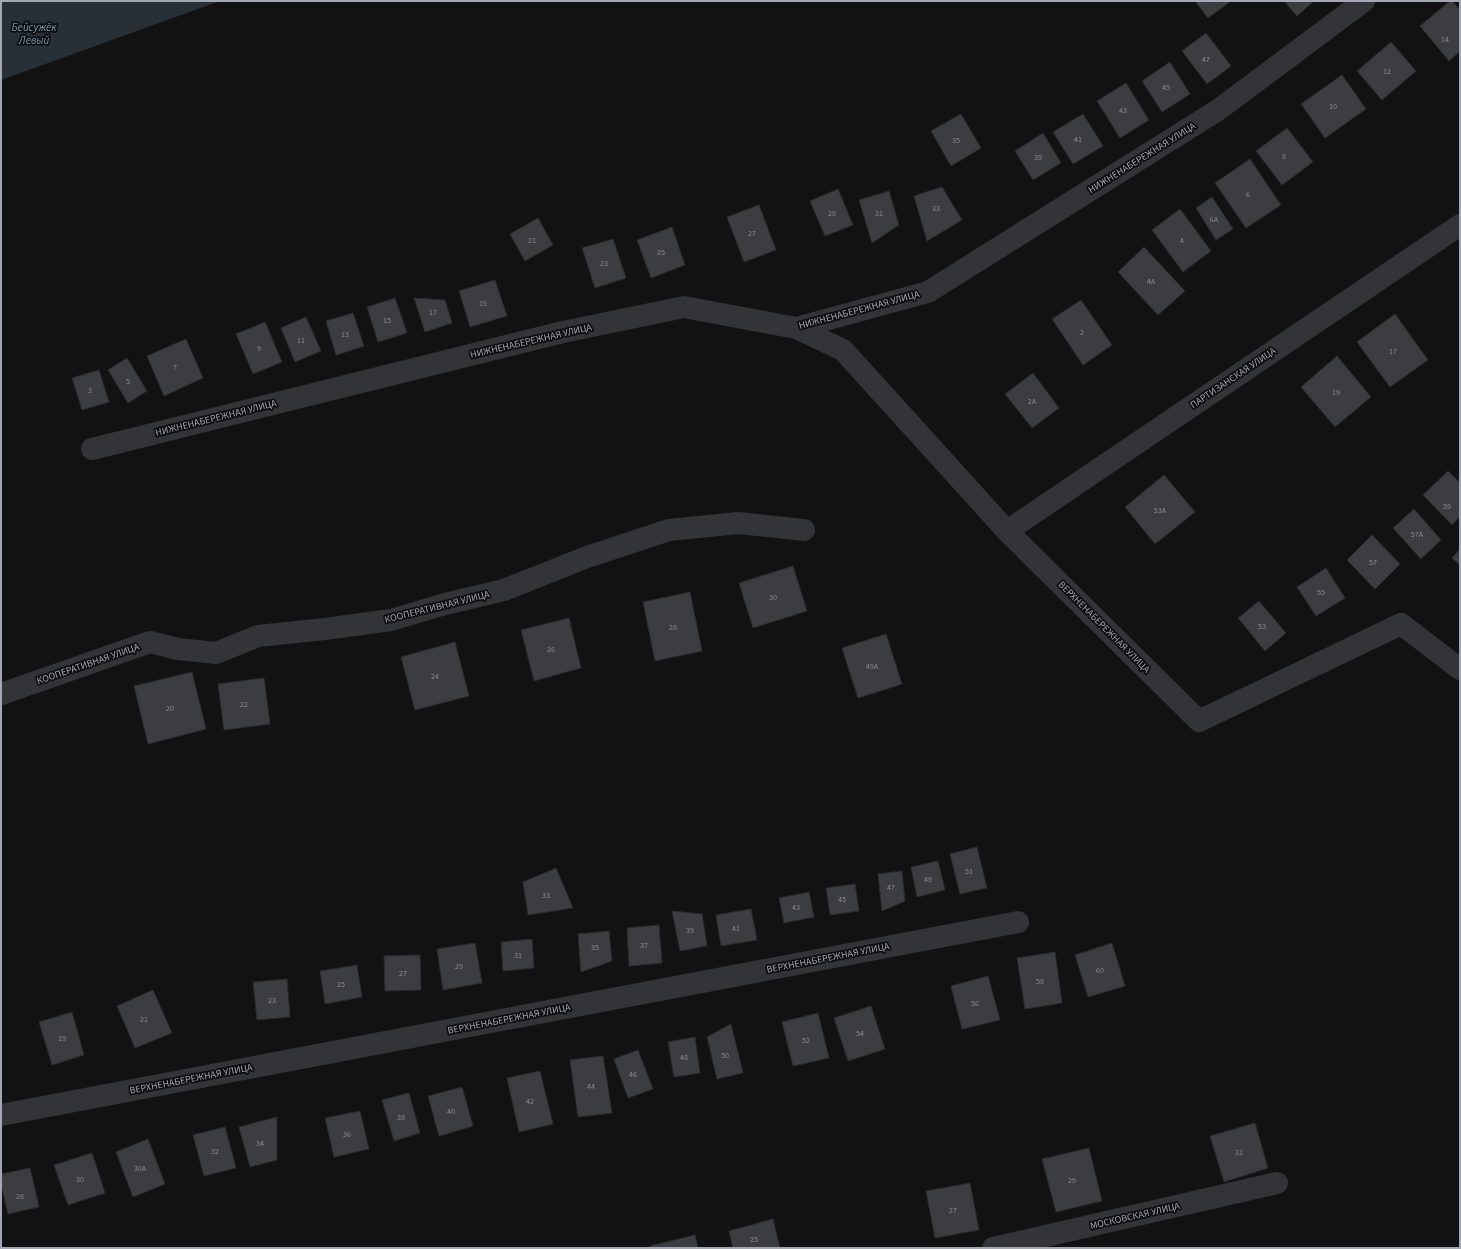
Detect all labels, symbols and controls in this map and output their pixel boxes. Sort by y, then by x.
water label: Бейсужёк Левый [11,20,57,48]
house number: 14 [1441,34,1449,45]
house number: 47 [1202,54,1210,65]
house number: 12 [1383,66,1391,77]
house number: 45 [1162,82,1170,93]
house number: 10 [1329,101,1337,112]
house number: 43 [1119,105,1127,116]
street label: НИЖНЕНАБЕРЕЖНАЯ УЛИЦА [1086,119,1199,197]
house number: 41 [1074,134,1082,145]
house number: 35 [952,135,960,146]
house number: 8 [1282,151,1286,162]
house number: 39 [1034,152,1042,163]
house number: 6 [1246,189,1250,200]
house number: 33 [932,203,940,214]
house number: 29 [828,208,836,219]
house number: 31 [875,208,883,219]
house number: 6А [1210,214,1219,225]
house number: 27 [748,228,756,239]
house number: 21 [528,235,536,246]
house number: 4 [1180,235,1184,246]
house number: 25 [657,247,665,258]
house number: 23 [600,258,608,269]
house number: 4А [1147,276,1156,287]
street label: НИЖНЕНАБЕРЕЖНАЯ УЛИЦА [797,287,921,333]
house number: 19 [479,298,487,309]
house number: 17 [429,307,437,318]
house number: 15 [383,315,391,326]
street label: НИЖНЕНАБЕРЕЖНАЯ УЛИЦА [469,320,594,362]
house number: 2 [1080,327,1084,338]
house number: 13 [341,329,349,340]
house number: 11 [297,335,305,346]
house number: 9 [257,343,261,354]
street label: ПАРТИЗАНСКАЯ УЛИЦА [1187,344,1279,412]
house number: 17 [1389,346,1397,357]
house number: 7 [173,362,177,373]
house number: 5 [126,376,130,387]
house number: 3 [88,385,92,396]
house number: 19 [1332,387,1340,398]
street label: НИЖНЕНАБЕРЕЖНАЯ УЛИЦА [154,396,279,440]
house number: 2А [1028,396,1037,407]
house number: 59 [1443,501,1451,512]
house number: 53А [1154,505,1167,516]
house number: 57А [1411,529,1424,540]
house number: 57 [1369,557,1377,568]
street label: ВЕРХНЕНАБЕРЕЖНАЯ УЛИЦА [1055,578,1153,676]
street label: КООПЕРАТИВНАЯ УЛИЦА [383,587,491,627]
house number: 55 [1317,587,1325,598]
house number: 30 [769,592,777,603]
house number: 53 [1258,621,1266,632]
house number: 28 [669,622,677,633]
street label: КООПЕРАТИВНАЯ УЛИЦА [35,640,142,688]
house number: 26 [547,644,555,655]
house number: 49А [866,661,879,672]
house number: 24 [431,671,439,682]
house number: 22 [240,699,248,710]
house number: 20 [166,703,174,714]
house number: 51 [965,866,973,877]
house number: 49 [924,874,932,885]
house number: 47 [887,882,895,893]
house number: 33 [542,890,550,901]
house number: 45 [838,894,846,905]
house number: 43 [792,902,800,913]
house number: 41 [732,923,740,934]
house number: 39 [686,925,694,936]
street label: ВЕРХНЕНАБЕРЕЖНАЯ УЛИЦА [765,939,891,977]
house number: 37 [640,940,648,951]
house number: 35 [591,942,599,953]
house number: 31 [514,950,522,961]
house number: 29 [455,961,463,972]
house number: 60 [1096,965,1104,976]
house number: 27 [399,968,407,979]
house number: 58 [1036,976,1044,987]
house number: 25 [337,979,345,990]
house number: 23 [268,995,276,1006]
house number: 56 [971,998,979,1009]
street label: ВЕРХНЕНАБЕРЕЖНАЯ УЛИЦА [446,1000,572,1038]
house number: 21 [140,1014,148,1025]
house number: 54 [856,1028,864,1039]
house number: 19 [58,1033,66,1044]
house number: 52 [802,1035,810,1046]
house number: 50 [721,1050,729,1061]
house number: 48 [680,1052,688,1063]
street label: ВЕРХНЕНАБЕРЕЖНАЯ УЛИЦА [128,1060,254,1098]
house number: 46 [629,1069,637,1080]
house number: 44 [587,1081,595,1092]
house number: 42 [526,1096,534,1107]
house number: 40 [447,1106,455,1117]
house number: 38 [397,1112,405,1123]
house number: 36 [343,1129,351,1140]
house number: 34 [256,1138,264,1149]
house number: 32 [211,1146,219,1157]
house number: 31 [1235,1147,1243,1158]
house number: 30А [134,1163,147,1174]
house number: 30 [76,1174,84,1185]
house number: 29 [1068,1175,1076,1186]
house number: 28 [16,1191,24,1202]
street label: МОСКОВСКАЯ УЛИЦА [1089,1199,1182,1233]
house number: 27 [949,1205,957,1216]
house number: 25 [750,1234,758,1245]

